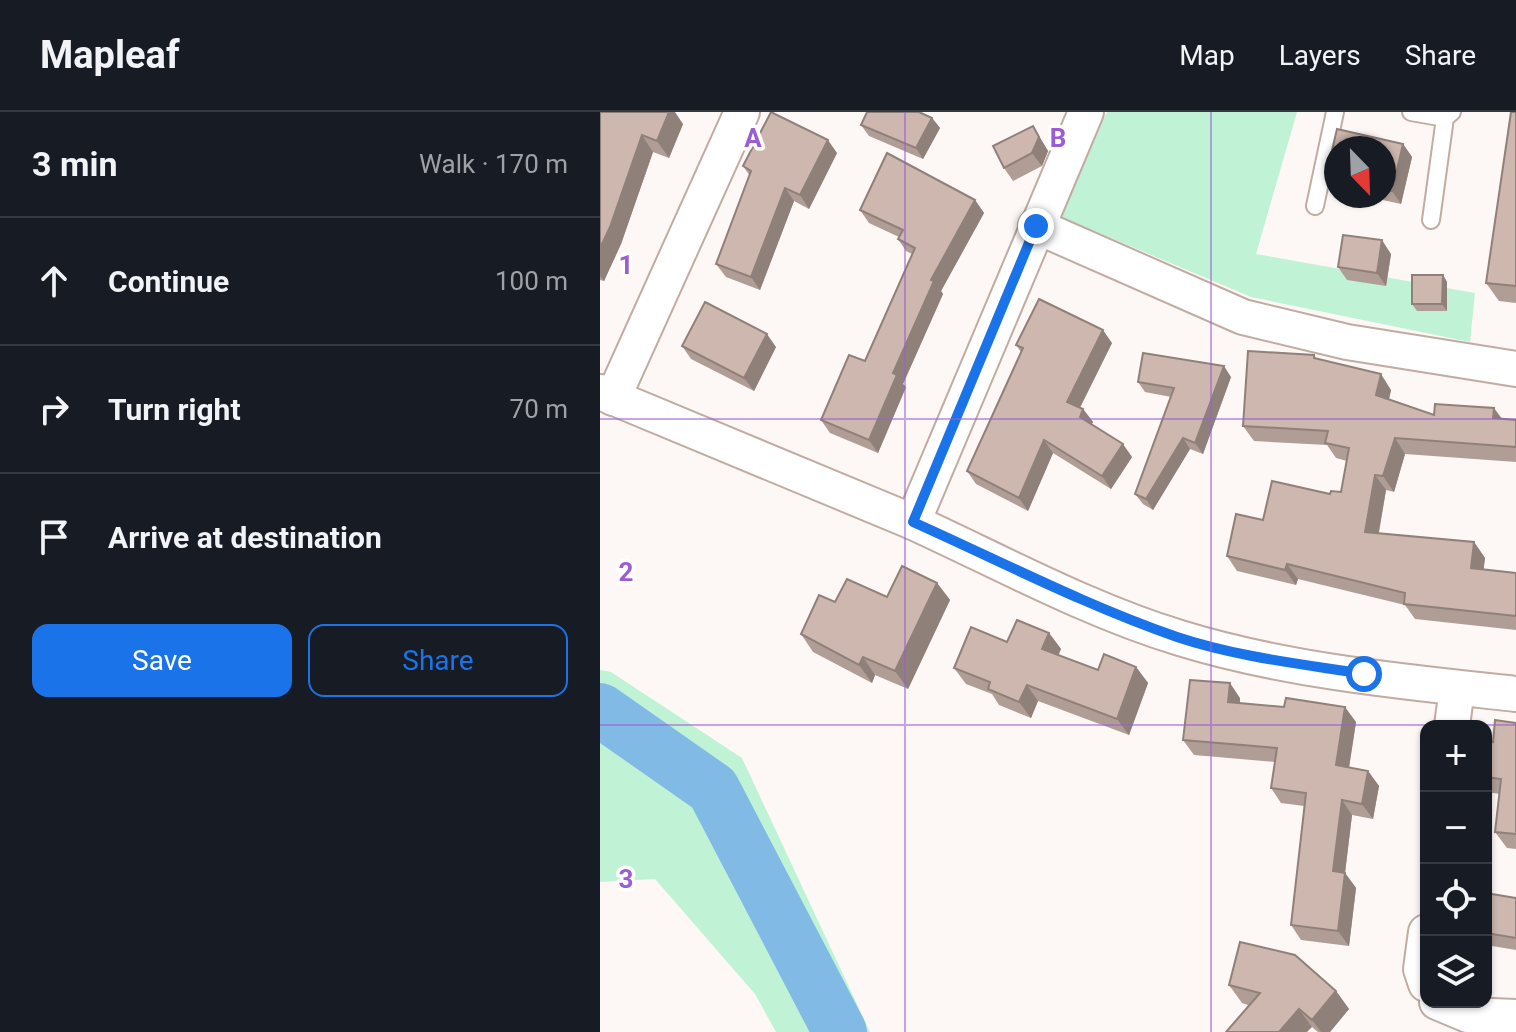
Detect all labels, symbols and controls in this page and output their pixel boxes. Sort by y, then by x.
text: Mapleaf [40,33,180,77]
text: Map [1179,39,1235,72]
text: Layers [1279,39,1361,72]
text: Share [1405,39,1476,72]
text: A [744,123,762,153]
text: B [1050,123,1066,153]
north arrow [1324,136,1396,208]
text: 3 min [32,144,117,184]
text: Walk · 170 m [419,149,568,179]
route end [1018,208,1054,244]
text: 1 [619,250,633,280]
icon: ahead [32,259,76,303]
text: Continue [108,264,229,299]
text: 100 m [495,266,568,296]
icon: right [32,387,76,431]
text: Turn right [108,392,241,427]
text: 70 m [510,394,568,424]
icon: arrive [32,515,76,559]
text: Arrive at destination [108,520,382,555]
text: 2 [619,557,633,587]
button: Save [32,624,292,697]
button: Share [308,624,568,697]
route start [1346,656,1382,692]
map controls [1420,720,1492,1008]
button: + [1420,720,1492,792]
button: − [1420,792,1492,864]
text: 3 [619,864,633,894]
button: locate [1420,864,1492,936]
button: layers [1420,936,1492,1008]

